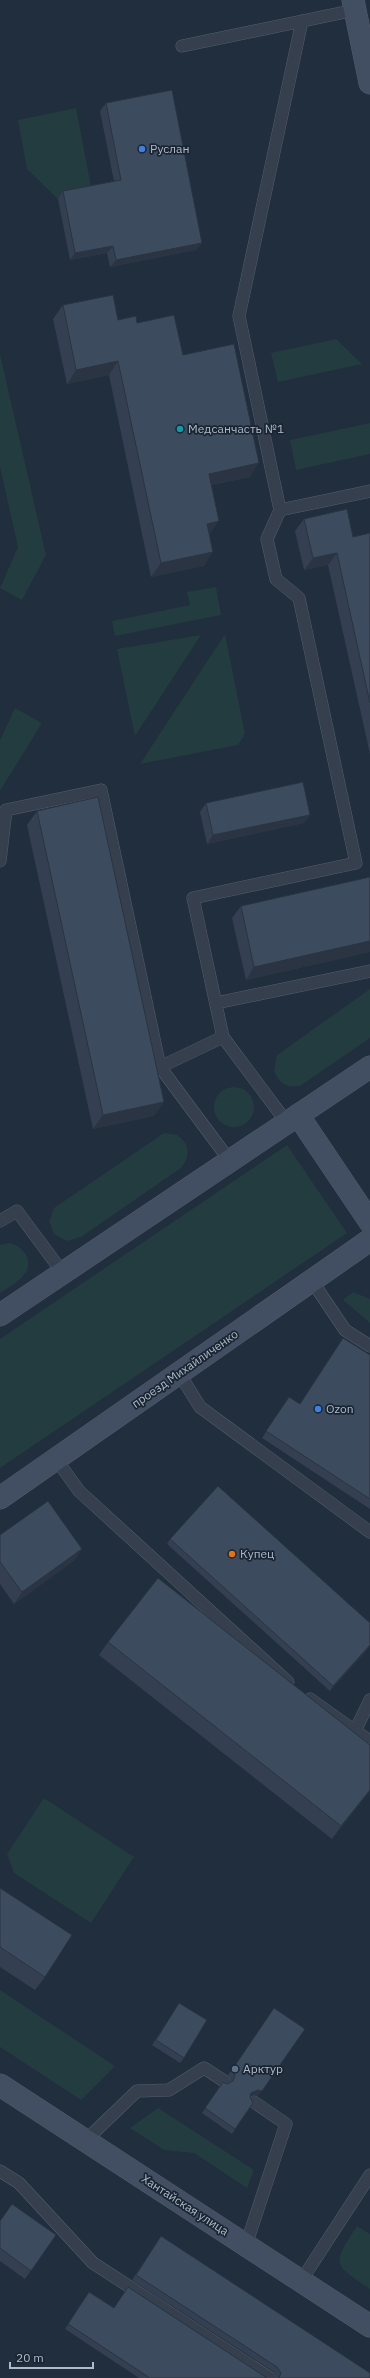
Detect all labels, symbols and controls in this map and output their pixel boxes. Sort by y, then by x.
place label: Руслан [150,141,190,156]
marker: Руслан [137,144,147,154]
place label: Медсанчасть №1 [188,421,284,436]
marker: Медсанчасть №1 [175,424,185,434]
street label: проезд Михайличенко [129,1326,241,1411]
place label: Ozon [326,1401,353,1416]
marker: Ozon [313,1404,323,1414]
place label: Купец [240,1546,274,1561]
marker: Купец [227,1549,237,1559]
place label: Арктур [243,2061,283,2076]
marker: Арктур [230,2064,240,2074]
street label: Хантайская улица [139,2171,232,2239]
scale bar [10,2344,93,2370]
text: 20 m [16,2350,44,2365]

